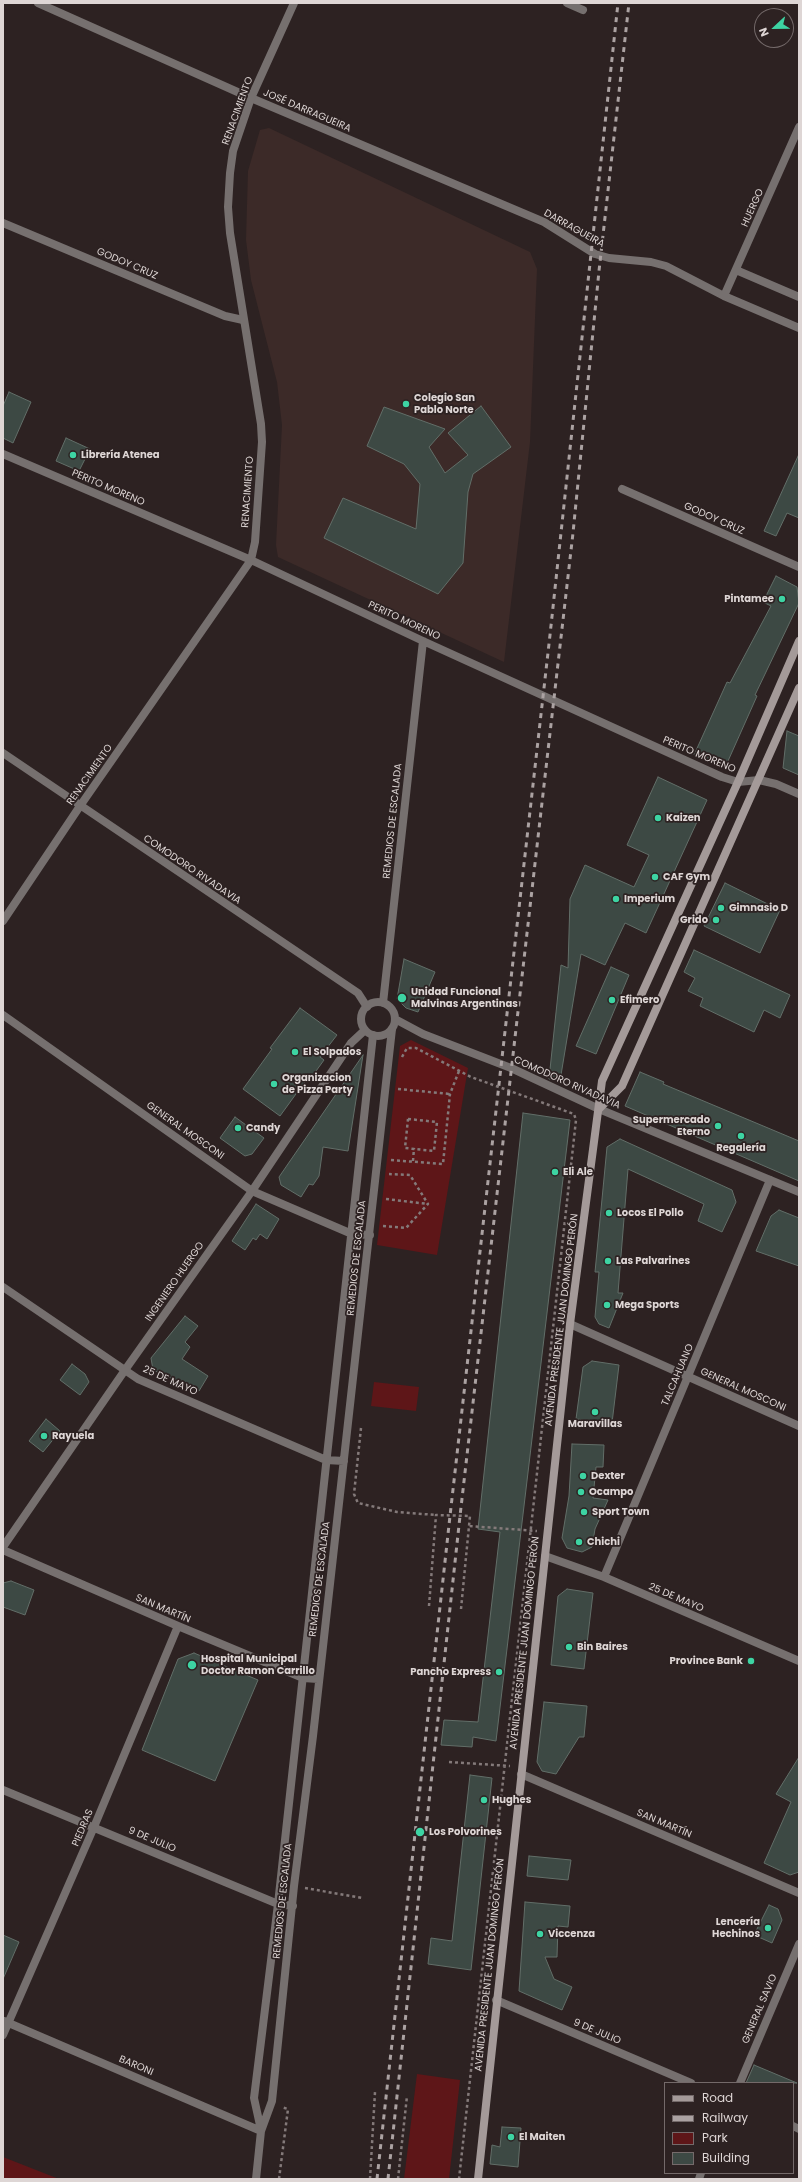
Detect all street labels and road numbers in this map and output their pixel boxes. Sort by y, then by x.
street label: RENACIMIENTO [220,75,256,147]
street label: JOSÉ DARRAGUEIRA [261,87,353,135]
street label: HUERGO [739,187,767,229]
street label: DARRAGUEIRA [542,207,606,251]
street label: GODOY CRUZ [95,246,159,282]
street label: RENACIMIENTO [240,456,256,528]
street label: PERITO MORENO [70,467,146,509]
street label: GODOY CRUZ [682,500,746,538]
street label: PERITO MORENO [366,599,442,643]
street label: PERITO MORENO [661,734,737,776]
street label: RENACIMIENTO [65,742,115,808]
street label: REMEDIOS DE ESCALADA [381,763,405,879]
street label: COMODORO RIVADAVIA [141,833,243,907]
street label: COMODORO RIVADAVIA [512,1054,622,1112]
street label: GENERAL MOSCONI [144,1100,226,1162]
street label: REMEDIOS DE ESCALADA [345,1200,369,1316]
street label: AVENIDA PRESIDENTE JUAN DOMINGO PERÓN [543,1213,581,1427]
street label: INGENIERO HUERGO [143,1240,207,1324]
street label: TALCAHUANO [660,1342,696,1408]
street label: 25 DE MAYO [141,1364,199,1398]
street label: GENERAL MOSCONI [698,1366,788,1414]
street label: REMEDIOS DE ESCALADA [307,1521,333,1637]
street label: AVENIDA PRESIDENTE JUAN DOMINGO PERÓN [508,1536,542,1750]
street label: 25 DE MAYO [647,1581,705,1615]
street label: SAN MARTÍN [134,1592,192,1626]
street label: SAN MARTÍN [635,1807,693,1841]
street label: PIEDRAS [70,1808,96,1848]
street label: 9 DE JULIO [126,1825,178,1855]
street label: REMEDIOS DE ESCALADA [271,1843,295,1959]
street label: AVENIDA PRESIDENTE JUAN DOMINGO PERÓN [473,1858,507,2072]
street label: GENERAL SAVIO [740,1972,780,2046]
street label: 9 DE JULIO [571,2017,623,2047]
street label: BARONI [117,2053,155,2079]

